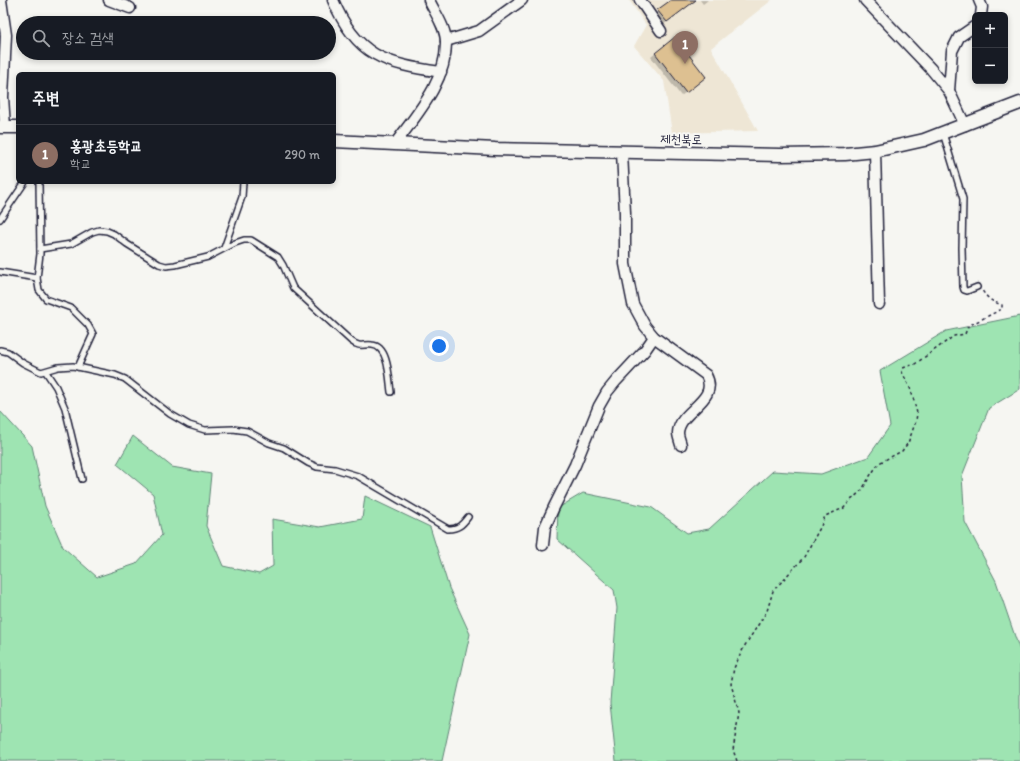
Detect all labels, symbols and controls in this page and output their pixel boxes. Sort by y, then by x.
map controls [972,12,1008,84]
button: + [972,12,1008,48]
search box [16,16,336,60]
icon: search [30,27,52,49]
text: 장소 검색 [62,29,114,47]
pin: 1 [672,31,698,64]
button: − [972,48,1008,84]
text: 주변 [32,88,59,108]
street label: 제천북로 [660,131,702,147]
text: 홍광초등학교 [70,137,142,155]
text: 1 [42,147,48,162]
text: 290 m [284,147,320,162]
text: 학교 [70,156,91,171]
your location [429,336,449,356]

